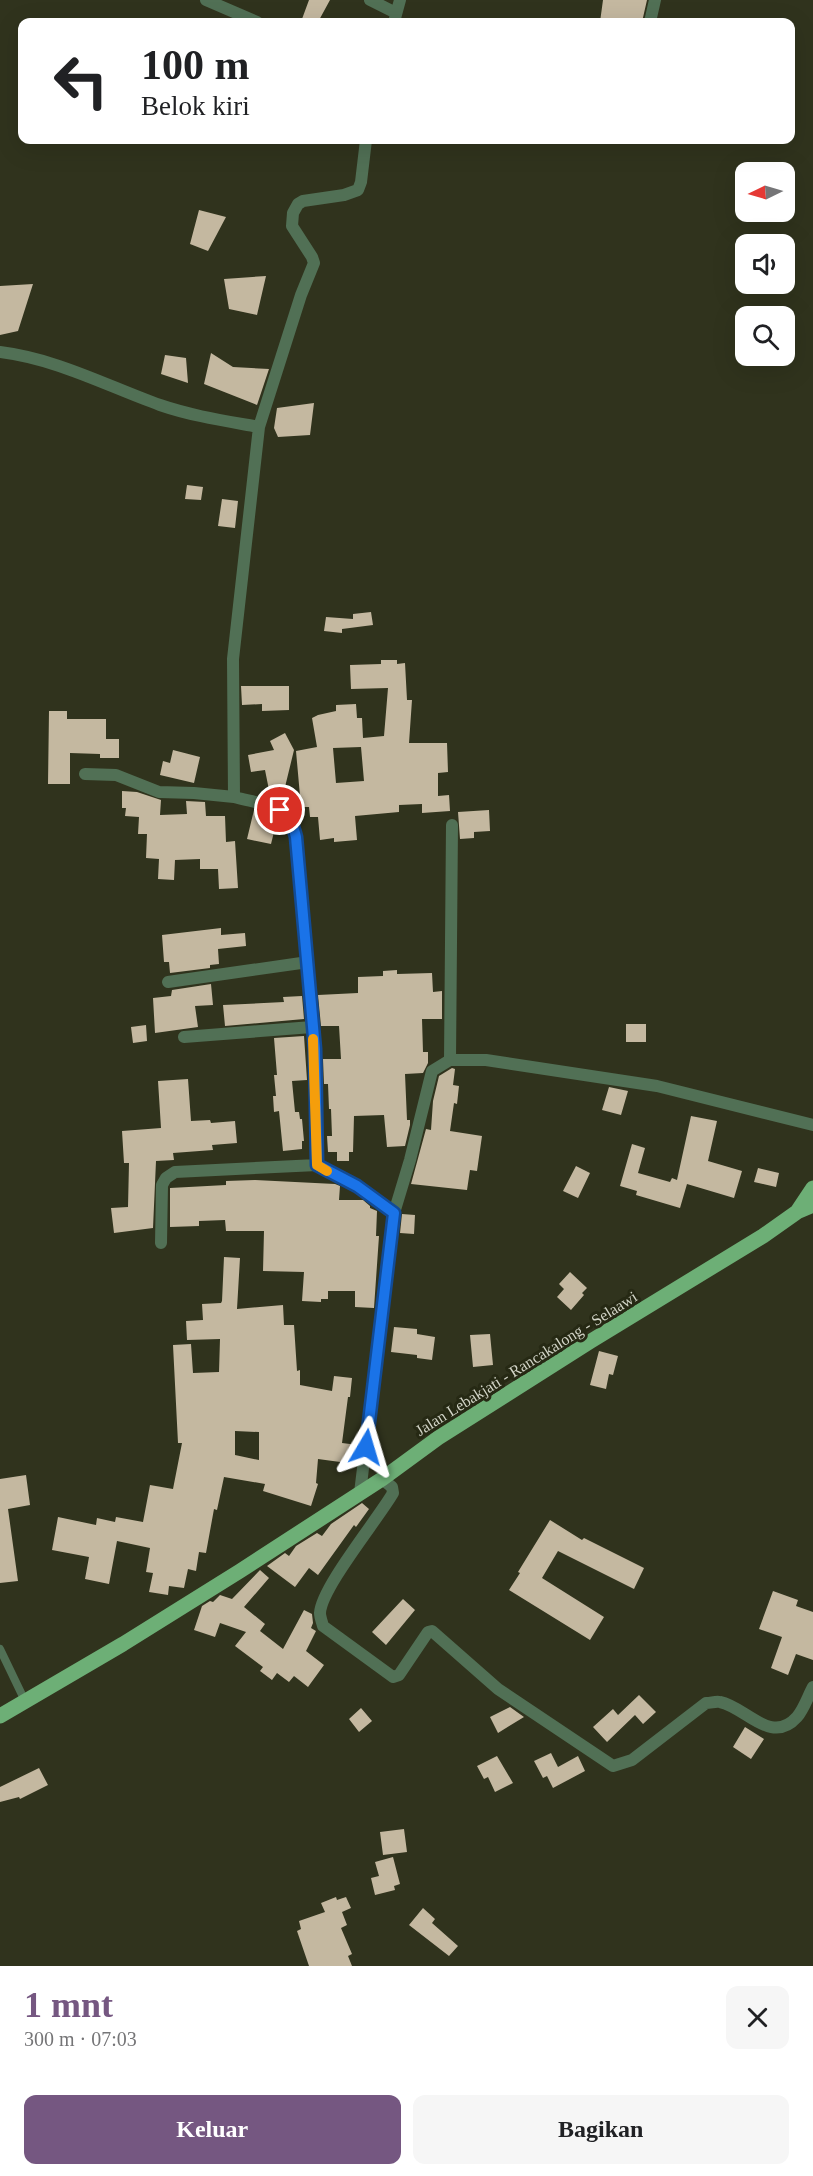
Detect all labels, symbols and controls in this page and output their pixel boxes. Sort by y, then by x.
icon: left [42,42,120,120]
text: 100 m [141,42,250,88]
text: Belok kiri [141,91,250,121]
north arrow [735,162,795,222]
map controls [735,162,795,366]
button: sound [735,234,795,294]
button: search [735,306,795,366]
pin [254,784,305,835]
icon: arrive [263,793,296,826]
street label: Jalan Lebakjati - Rancakalong - Selaawi [412,1288,641,1440]
position arrow [334,1415,398,1479]
text: 1 mnt [24,1985,113,2025]
button: close [726,1986,789,2049]
text: 300 m · 07:03 [24,2028,137,2050]
button: Keluar [24,2095,401,2164]
button: Bagikan [413,2095,789,2164]

